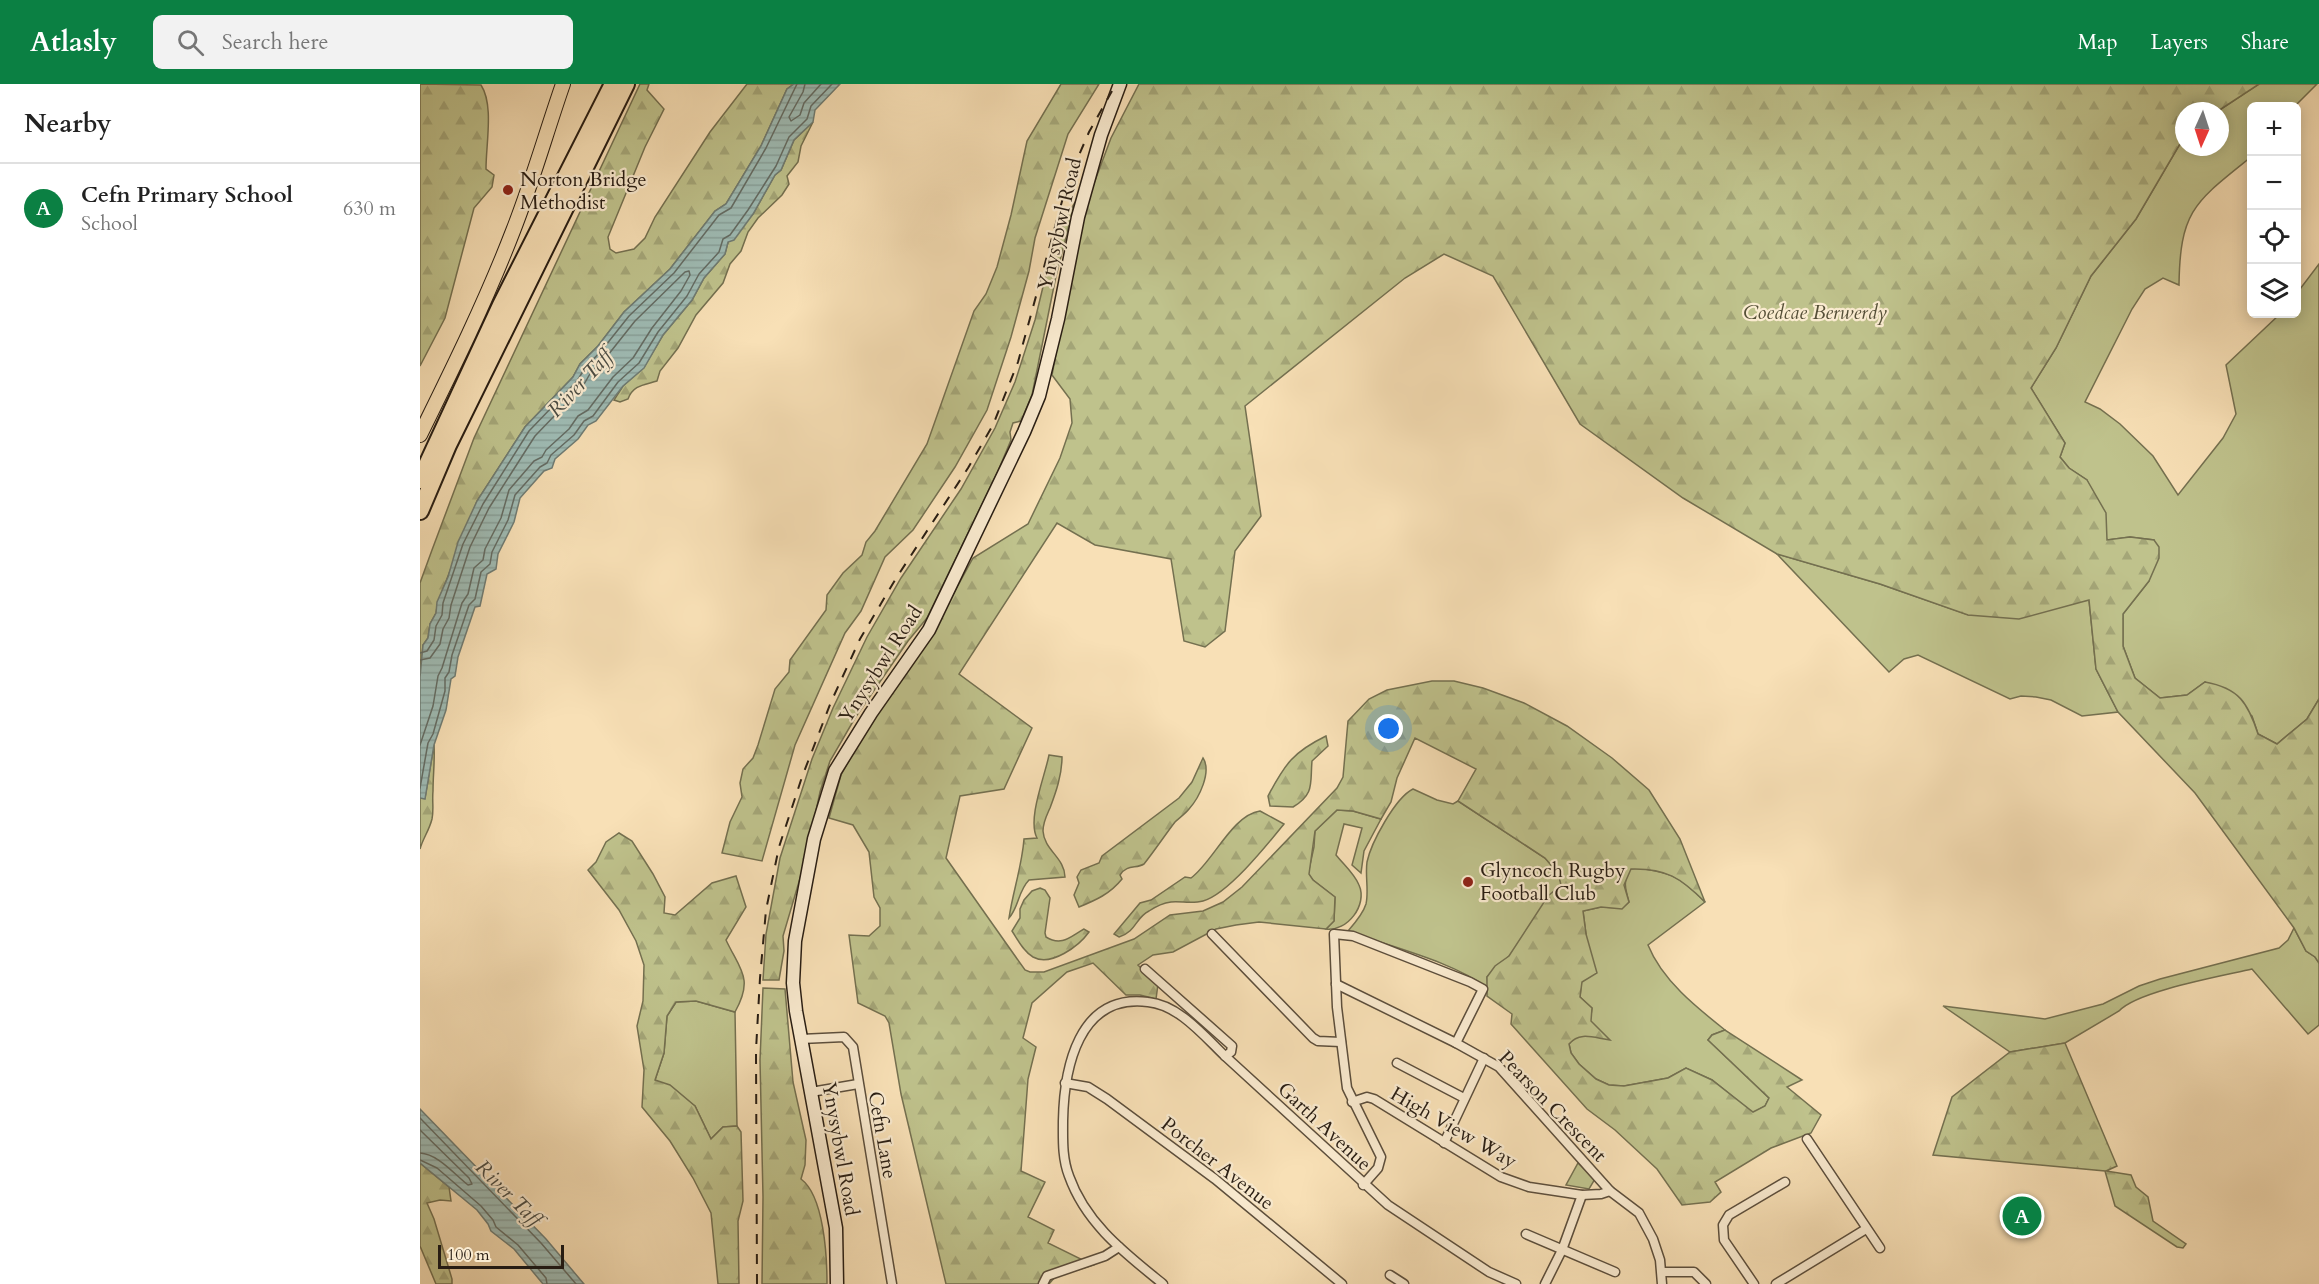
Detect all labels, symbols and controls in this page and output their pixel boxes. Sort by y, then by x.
search box [153,15,573,69]
text: Atlasly [30,23,117,61]
icon: search [174,26,207,59]
text: Search here [222,27,328,57]
text: Map [2078,28,2118,57]
text: Layers [2151,28,2208,57]
text: Share [2241,28,2289,57]
north arrow [2175,102,2229,156]
map controls [2247,102,2301,318]
button: + [2247,102,2301,156]
text: Nearby [24,106,112,141]
street label: Ynysybwl Road [1031,155,1088,293]
button: − [2247,156,2301,210]
place label: Norton Bridge Methodist [520,166,646,216]
text: Cefn Primary School [81,180,293,210]
marker: Norton Bridge Methodist [501,183,515,197]
text: A [36,195,51,222]
text: 630 m [343,195,396,222]
text: School [81,210,138,237]
button: locate [2247,210,2301,264]
button: layers [2247,264,2301,318]
park label: Coedcae Berwerdy [1743,299,1887,326]
water label: River Taff [541,340,623,424]
street label: Ynysybwl Road [832,600,929,728]
your location [1374,714,1403,743]
place label: Glyncoch Rugby Football Club [1480,857,1626,907]
marker: Glyncoch Rugby Football Club [1461,875,1475,889]
street label: Pearson Crescent [1492,1045,1613,1168]
street label: Garth Avenue [1272,1076,1377,1177]
street label: Ynysybwl Road [815,1080,866,1218]
street label: High View Way [1386,1080,1522,1175]
street label: Cefn Lane [862,1089,903,1181]
street label: Porcher Avenue [1156,1111,1280,1216]
water label: River Taff [469,1153,552,1236]
pin: A [2002,1194,2042,1238]
scale bar [438,1242,564,1270]
text: 100 m [447,1244,489,1266]

